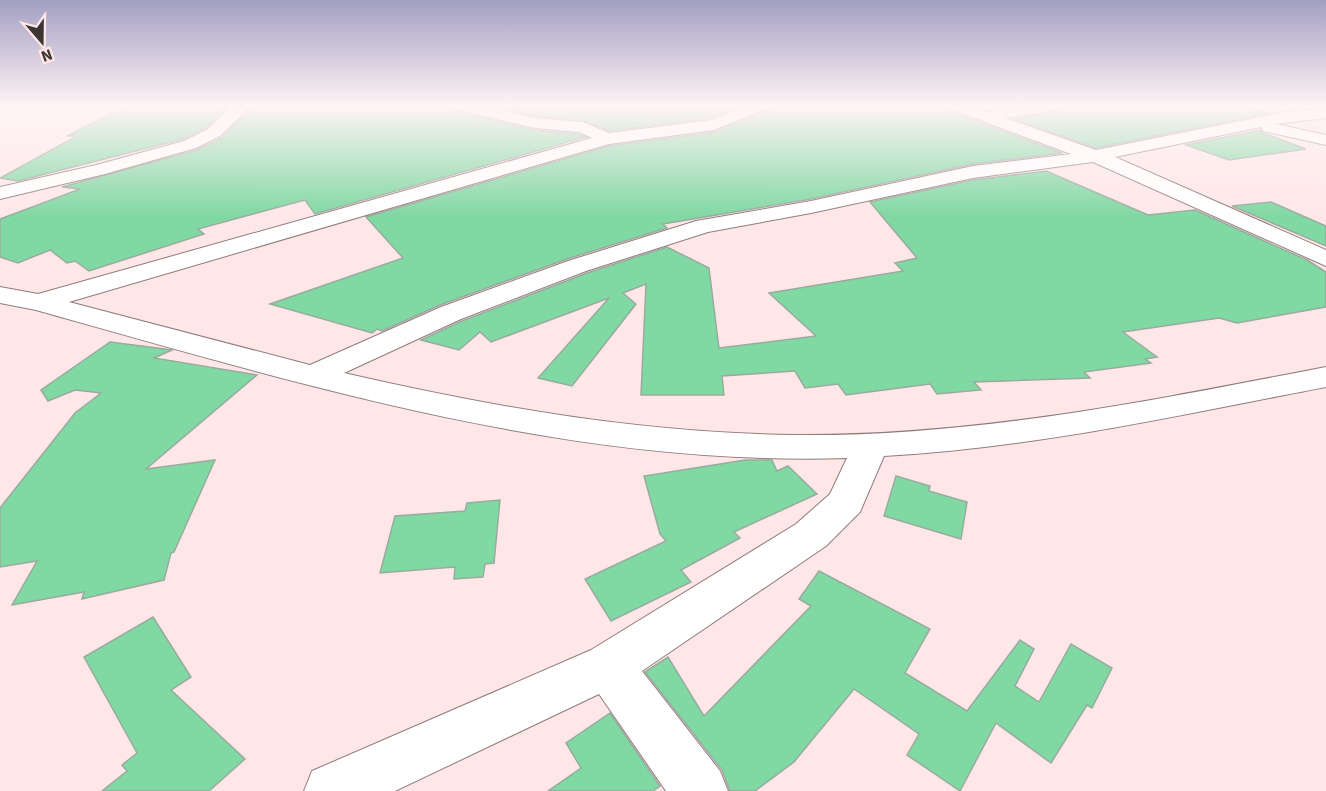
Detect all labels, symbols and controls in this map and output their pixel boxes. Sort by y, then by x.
north arrow [12,12,72,72]
text: N [38,43,56,67]

